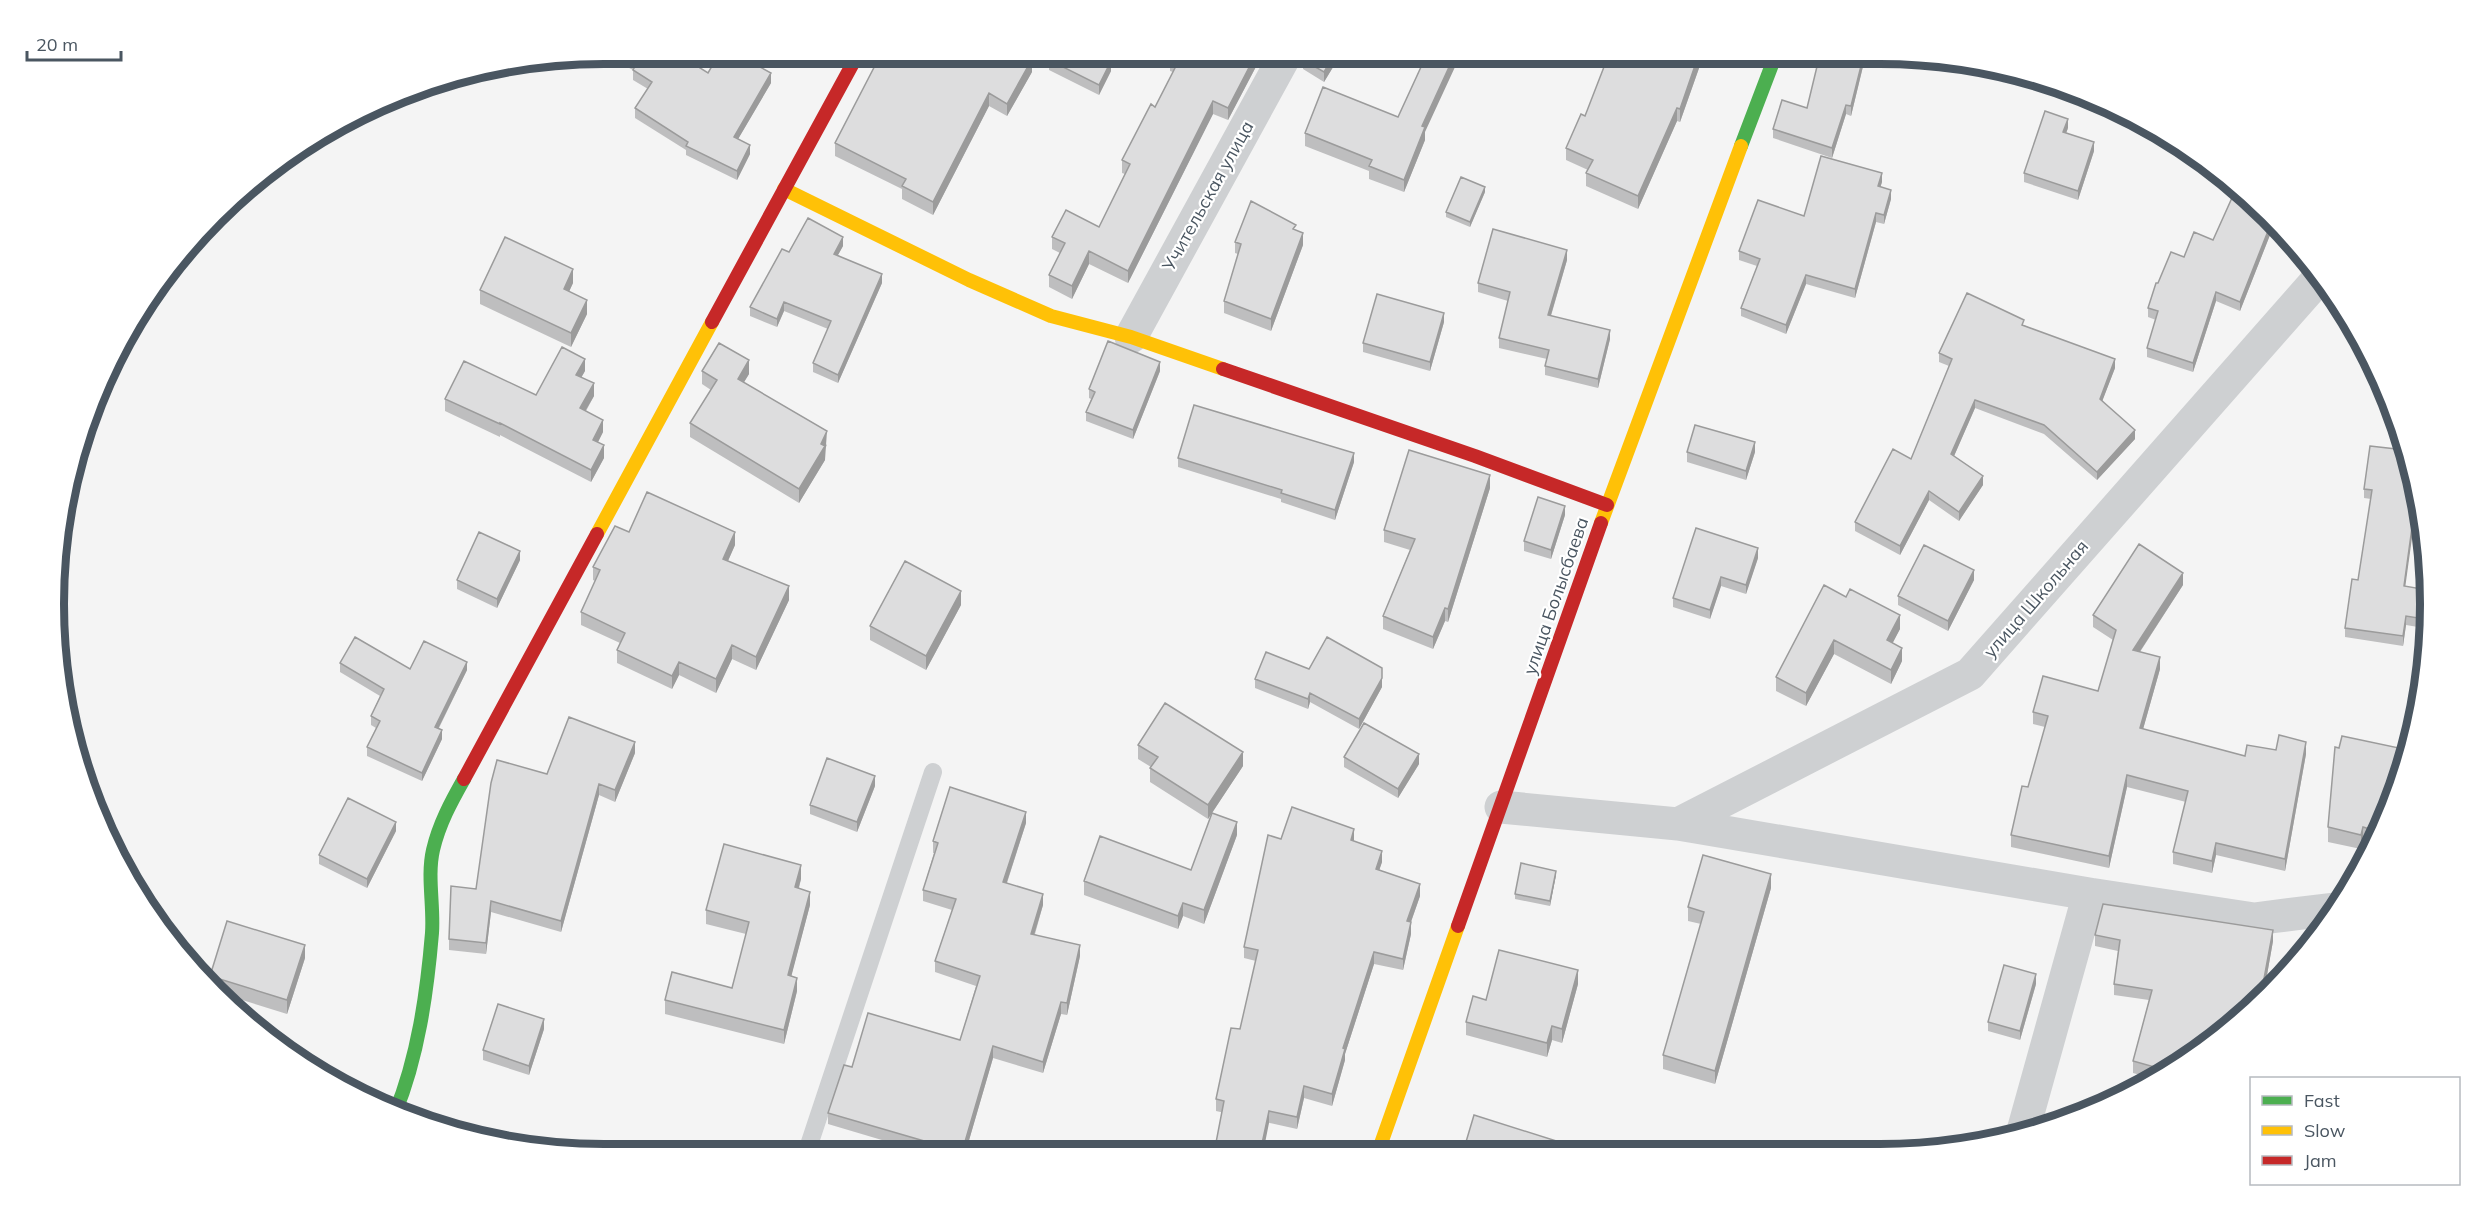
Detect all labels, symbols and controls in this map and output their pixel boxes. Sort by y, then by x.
scale bar [27,24,122,62]
text: 20 m [36,33,78,56]
street label: Учительская улица [1156,117,1258,276]
street label: улица Болысбаева [1518,514,1593,678]
street label: улица Школьная [1978,535,2093,662]
legend [2250,1077,2460,1185]
text: Fast [2304,1089,2340,1112]
text: Slow [2304,1119,2346,1142]
text: Jam [2304,1149,2337,1172]

